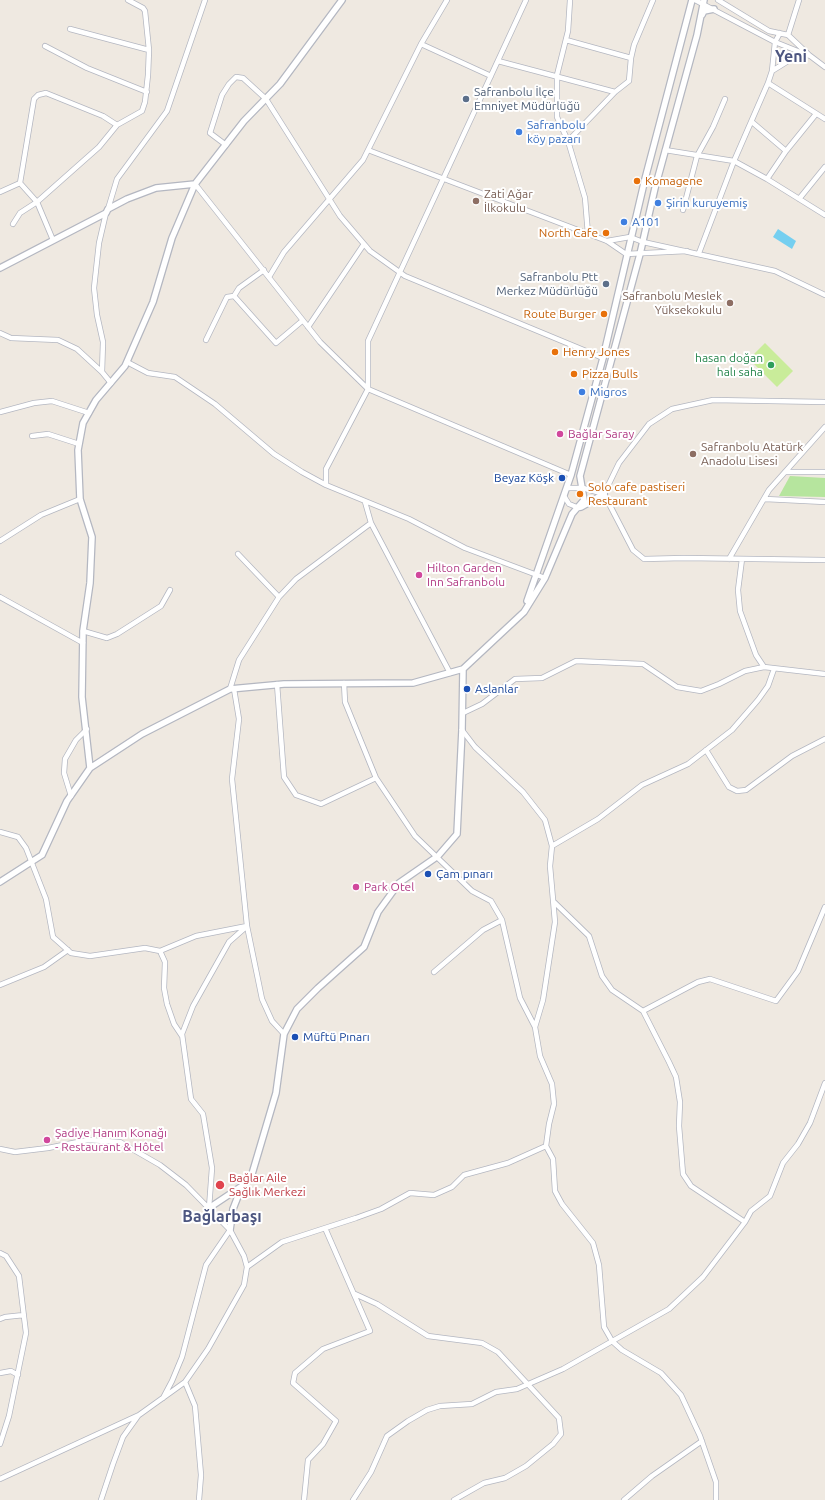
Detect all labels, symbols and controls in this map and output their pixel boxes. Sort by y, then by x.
district label: Yeni [775,47,807,67]
place label: Safranbolu İlçe Emniyet Müdürlüğü [474,85,580,113]
marker: Safranbolu İlçe Emniyet Müdürlüğü [461,94,471,104]
place label: Safranbolu köy pazarı [527,118,586,146]
marker: Safranbolu köy pazarı [514,127,524,137]
place label: Komagene [645,174,703,188]
marker: Komagene [632,176,642,186]
place label: Zati Ağar İlkokulu [484,187,533,215]
marker: Zati Ağar İlkokulu [471,196,481,206]
place label: Şirin kuruyemiş [666,196,747,210]
marker: Şirin kuruyemiş [653,198,663,208]
place label: A101 [632,215,660,229]
marker: A101 [619,217,629,227]
place label: North Cafe [539,226,598,240]
marker: North Cafe [601,228,611,238]
place label: Safranbolu Ptt Merkez Müdürlüğü [496,270,598,298]
marker: Safranbolu Ptt Merkez Müdürlüğü [601,279,611,289]
place label: Safranbolu Meslek Yüksekokulu [623,289,722,317]
marker: Safranbolu Meslek Yüksekokulu [725,298,735,308]
place label: Route Burger [524,307,596,321]
marker: Route Burger [599,309,609,319]
place label: Henry Jones [563,345,630,359]
marker: Henry Jones [550,347,560,357]
place label: hasan doğan halı saha [695,351,763,379]
marker: hasan doğan halı saha [766,360,776,370]
place label: Pizza Bulls [582,367,638,381]
marker: Pizza Bulls [569,369,579,379]
place label: Migros [590,385,627,399]
marker: Migros [577,387,587,397]
place label: Bağlar Saray [568,427,634,441]
marker: Bağlar Saray [555,429,565,439]
place label: Safranbolu Atatürk Anadolu Lisesi [701,440,803,468]
marker: Safranbolu Atatürk Anadolu Lisesi [688,449,698,459]
place label: Beyaz Köşk [494,471,554,485]
marker: Beyaz Köşk [557,473,567,483]
place label: Solo cafe pastiseri Restaurant [588,480,685,508]
marker: Solo cafe pastiseri Restaurant [575,489,585,499]
place label: Hilton Garden Inn Safranbolu [427,561,505,589]
marker: Hilton Garden Inn Safranbolu [414,570,424,580]
place label: Aslanlar [475,682,518,696]
marker: Aslanlar [462,684,472,694]
place label: Çam pınarı [436,867,493,881]
marker: Çam pınarı [423,869,433,879]
place label: Park Otel [364,880,414,894]
marker: Park Otel [351,882,361,892]
place label: Müftü Pınarı [303,1030,370,1044]
marker: Müftü Pınarı [290,1032,300,1042]
place label: Şadiye Hanım Konağı - Restaurant & Hôtel [55,1126,167,1154]
marker: Şadiye Hanım Konağı - Restaurant & Hôtel [42,1135,52,1145]
place label: Bağlar Aile Sağlık Merkezi [229,1171,306,1199]
marker: Bağlar Aile Sağlık Merkezi [214,1179,226,1191]
district label: Bağlarbaşı [182,1207,262,1227]

